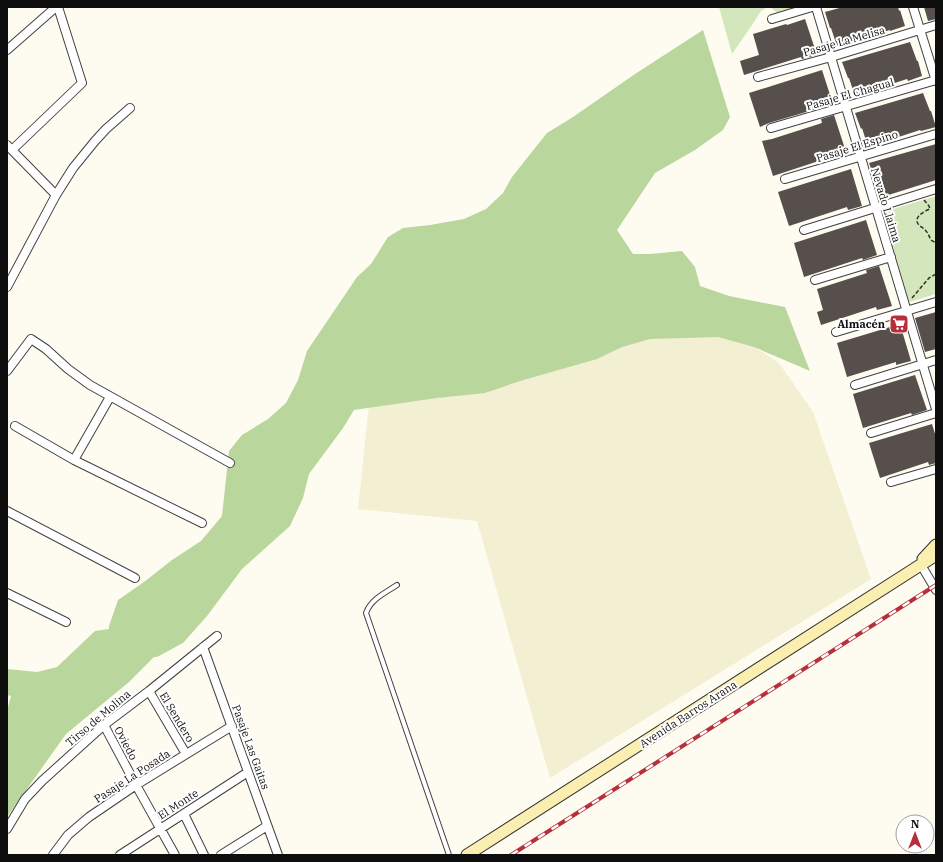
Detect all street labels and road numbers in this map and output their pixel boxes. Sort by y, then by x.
street label: Pasaje La Melisa [801,23,887,59]
street label: Pasaje El Chagual [804,75,896,113]
street label: Pasaje El Espino [814,127,900,165]
street label: Nevado Llaima [868,166,904,244]
street label: Avenida Barros Arana [637,677,739,751]
street label: Tirso de Molina [63,687,133,749]
street label: El Sendero [157,689,197,745]
street label: Pasaje Las Gaitas [229,703,273,791]
street label: Oviedo [111,724,141,762]
street label: Pasaje La Posada [91,746,173,806]
street label: El Monte [155,786,201,822]

